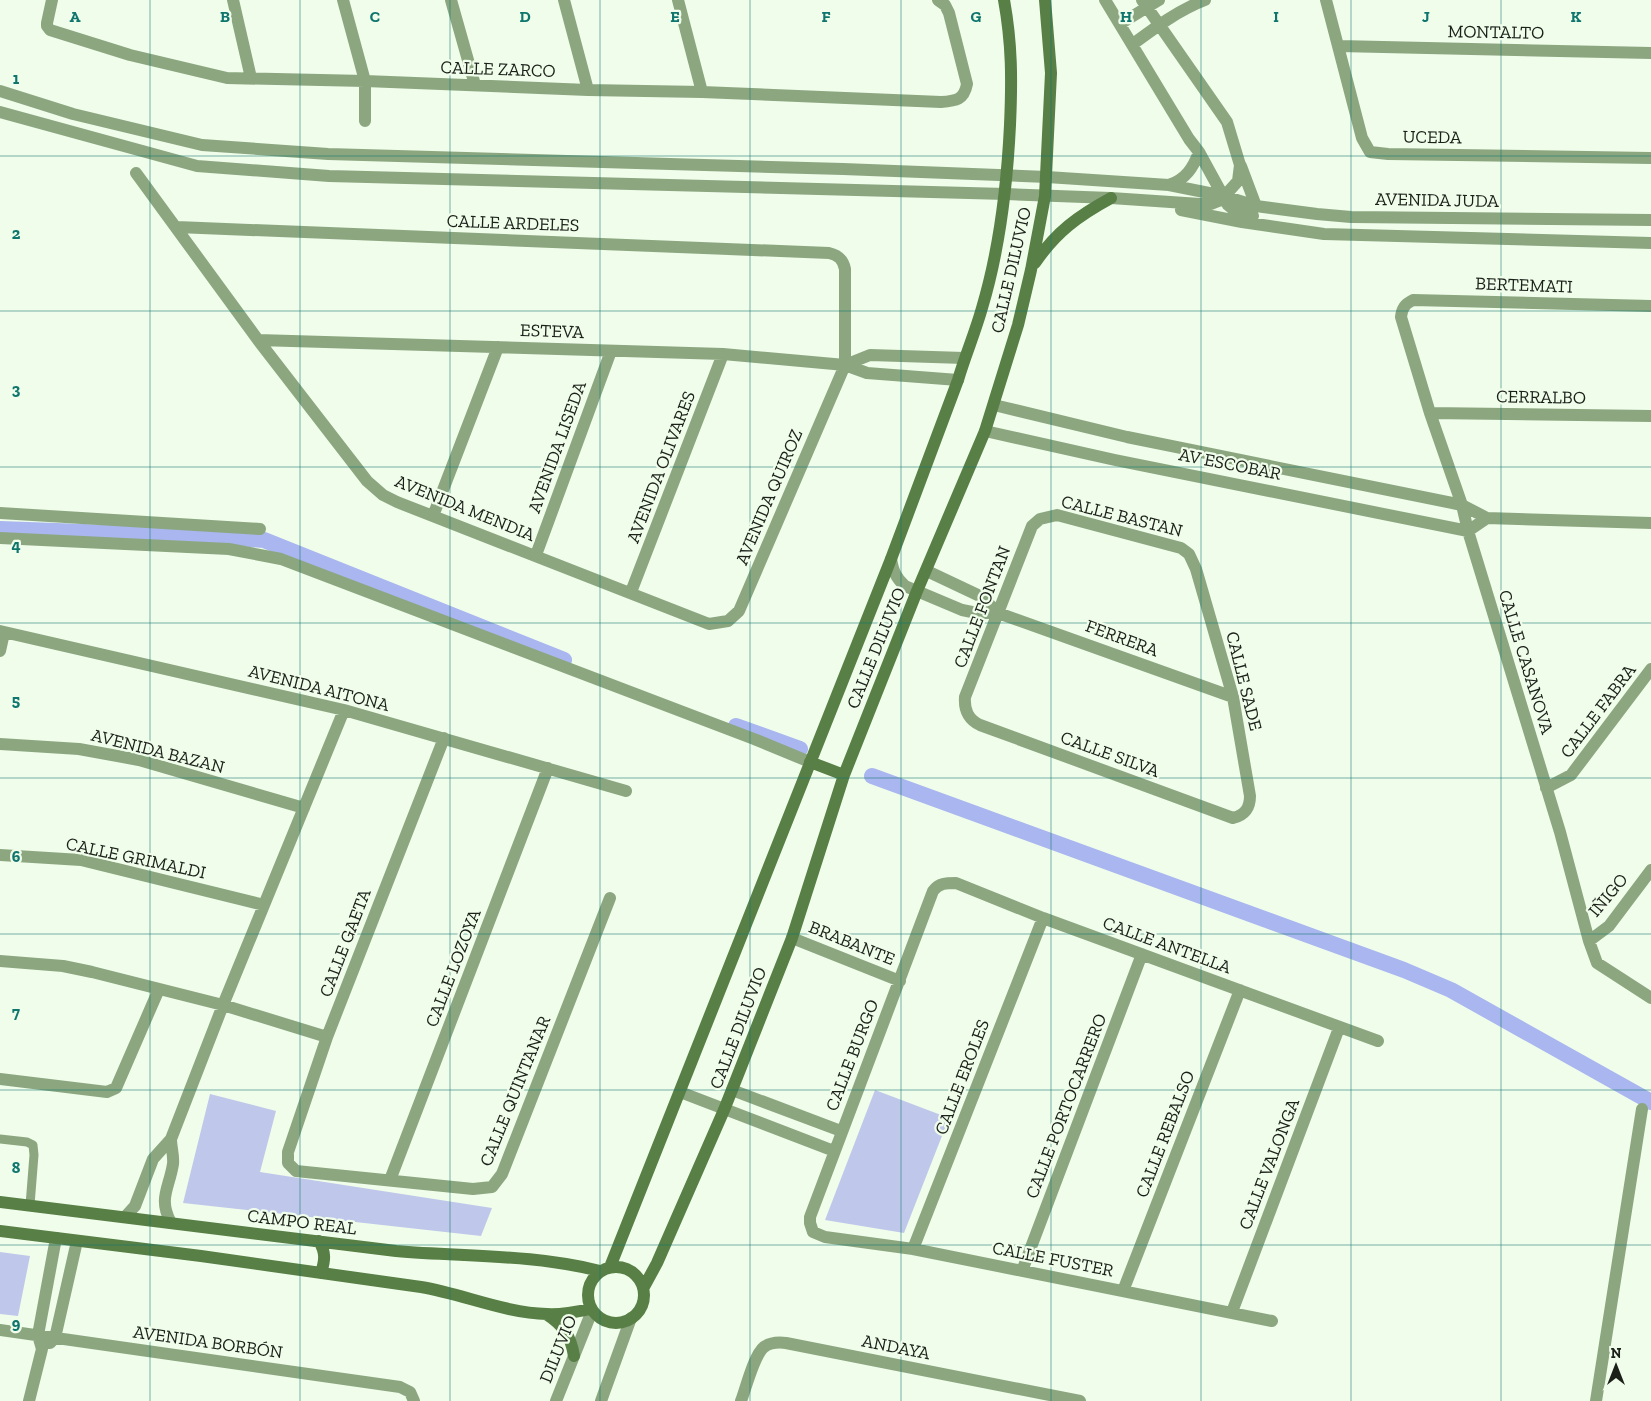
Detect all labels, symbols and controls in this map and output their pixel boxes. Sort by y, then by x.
text: A [70,7,81,26]
text: B [220,7,230,26]
text: C [370,7,380,26]
text: D [519,7,531,26]
text: E [670,7,680,26]
text: F [821,7,831,26]
text: G [971,7,982,26]
text: H [1120,7,1132,26]
text: I [1273,7,1279,26]
text: J [1422,7,1430,26]
text: K [1571,7,1582,26]
street label: MONTALTO [1447,20,1545,44]
street label: CALLE ZARCO [440,56,556,82]
text: 1 [13,69,20,88]
street label: UCEDA [1402,125,1462,149]
street label: AVENIDA JUDA [1375,188,1499,212]
street label: CALLE DILUVIO [986,205,1036,335]
street label: CALLE ARDELES [446,210,580,236]
text: 2 [12,224,21,243]
street label: BERTEMATI [1475,272,1573,298]
street label: ESTEVA [520,319,585,343]
street label: AVENIDA LISEDA [523,378,591,516]
text: 3 [12,380,21,399]
street label: CERRALBO [1496,385,1586,409]
street label: AVENIDA OLIVARES [622,388,700,546]
street label: AVENIDA QUIROZ [730,426,808,568]
street label: AV ESCOBAR [1177,443,1283,485]
street label: AVENIDA MENDIA [392,470,538,546]
street label: CALLE BASTAN [1059,490,1185,542]
text: 4 [11,536,21,555]
street label: CALLE FONTAN [949,543,1015,671]
street label: CALLE DILUVIO [842,584,910,712]
street label: CALLE CASANOVA [1494,587,1558,737]
street label: FERRERA [1082,615,1162,661]
street label: CALLE SADE [1221,629,1267,733]
street label: CALLE FABRA [1555,659,1641,762]
street label: AVENIDA AITONA [246,660,392,716]
text: 5 [12,691,20,710]
street label: AVENIDA BAZAN [89,724,227,778]
street label: CALLE SILVA [1058,726,1163,782]
street label: CALLE GRIMALDI [64,832,208,884]
text: 6 [12,847,21,866]
street label: IÑIGO [1583,869,1633,921]
street label: CALLE GAETA [314,886,376,1000]
street label: CALLE LOZOYA [420,906,486,1030]
street label: CALLE ANTELLA [1100,912,1235,979]
street label: BRABANTE [806,916,898,970]
street label: CALLE DILUVIO [705,964,771,1092]
street label: CALLE BURGO [821,996,883,1114]
text: 7 [12,1003,20,1022]
street label: CALLE PORTOCARRERO [1021,1010,1111,1202]
street label: CALLE QUINTANAR [475,1013,555,1169]
street label: CALLE EROLES [930,1016,994,1138]
street label: CALLE REBALSO [1131,1068,1199,1200]
street label: CALLE VALONGA [1234,1095,1304,1233]
text: 8 [12,1158,21,1177]
street label: CAMPO REAL [246,1204,358,1240]
street label: CALLE FUSTER [991,1236,1115,1282]
street label: DILUVIO [534,1312,582,1386]
text: 9 [12,1314,21,1333]
street label: AVENIDA BORBÓN [132,1321,284,1363]
street label: ANDAYA [860,1330,932,1364]
north arrow [1591,1341,1641,1391]
text: N [1611,1345,1622,1362]

